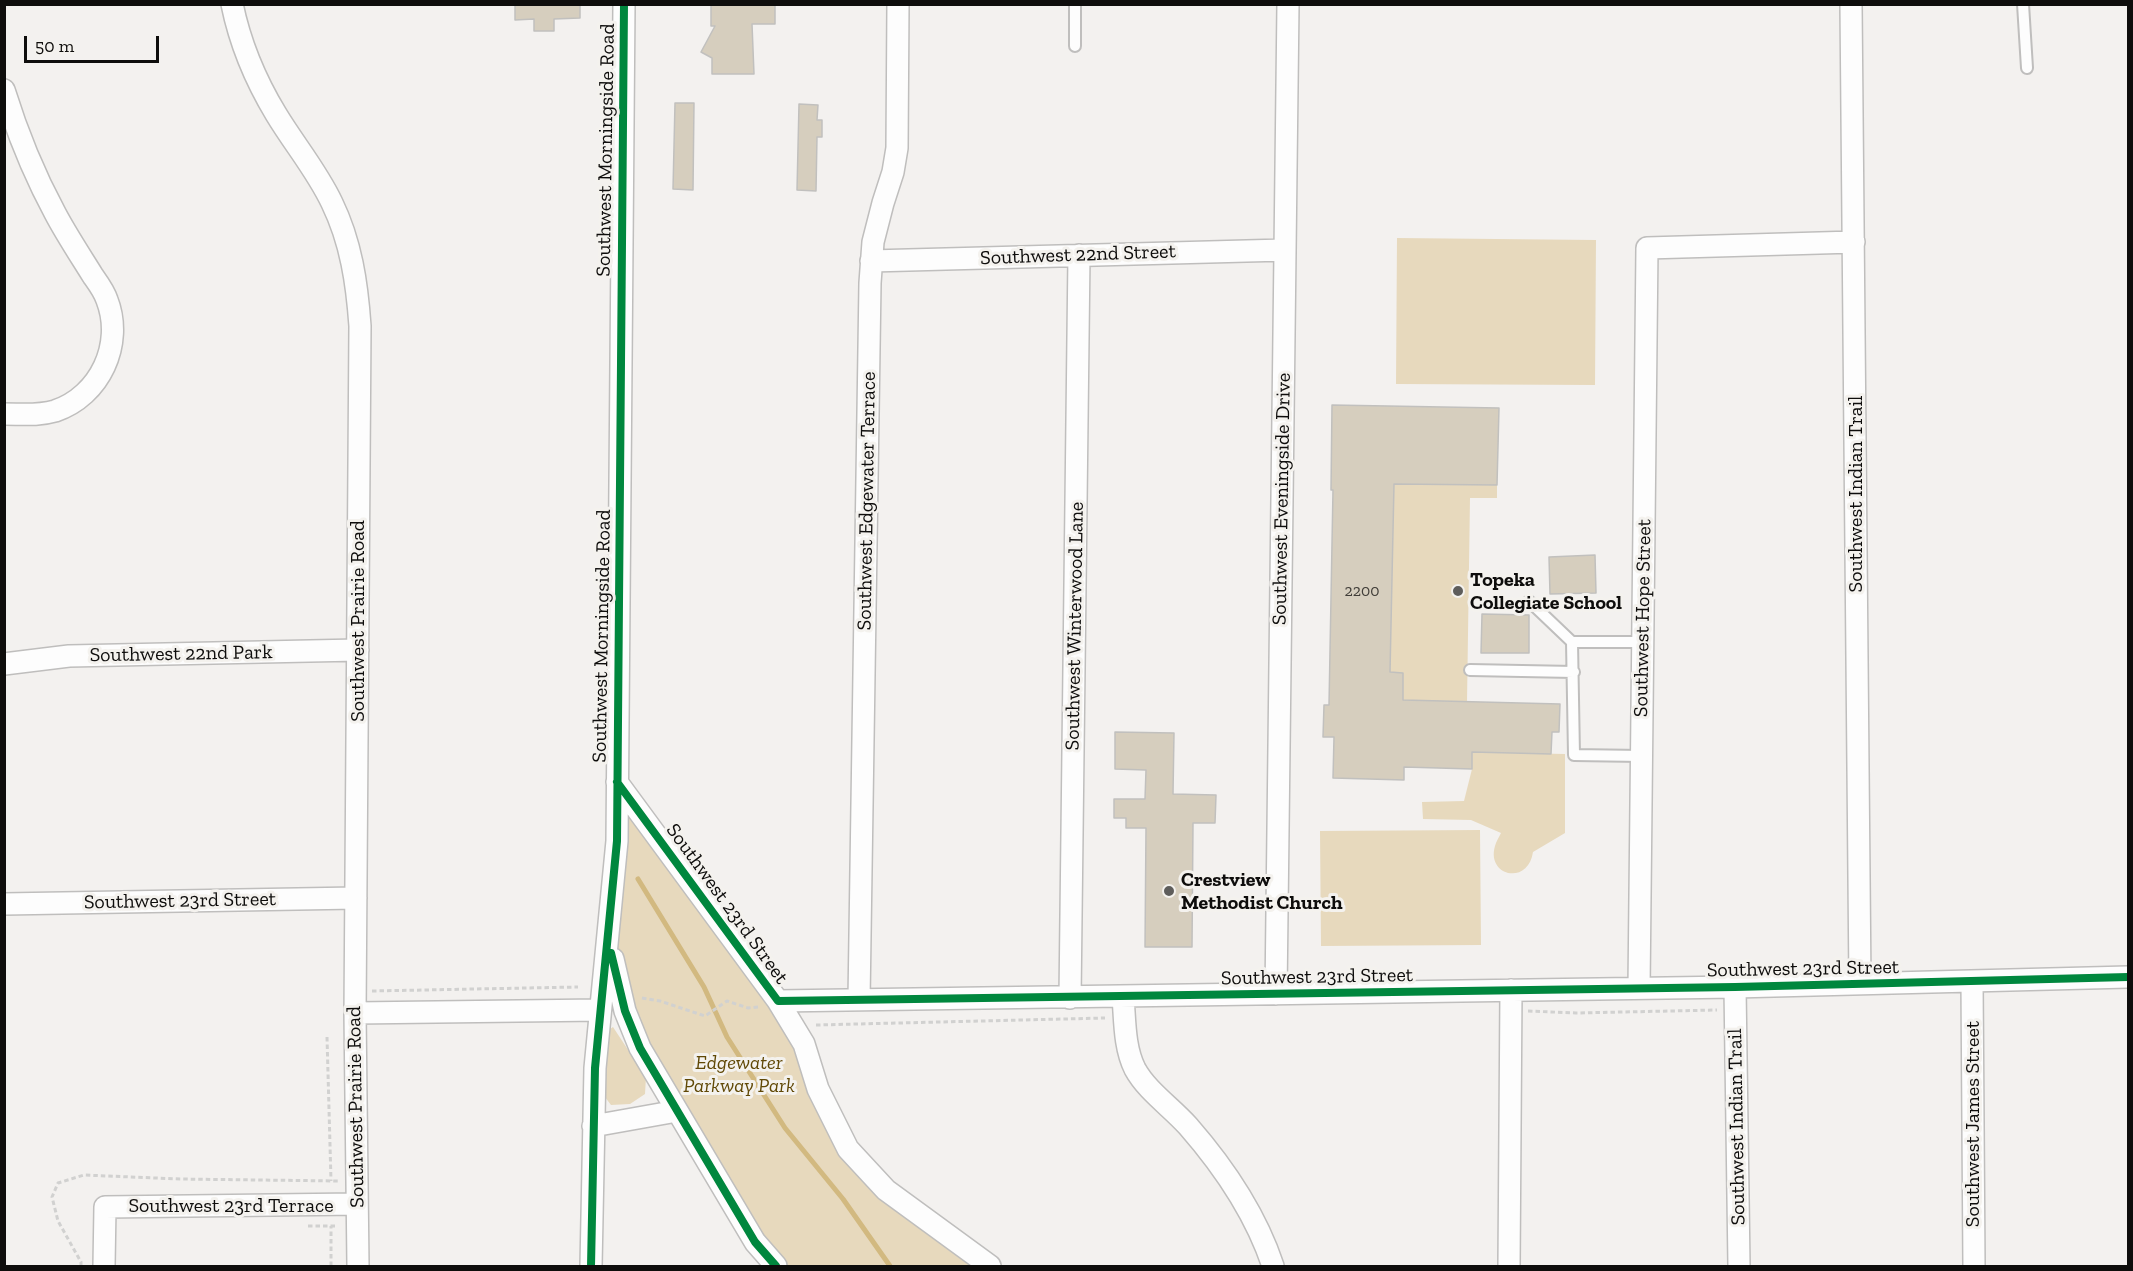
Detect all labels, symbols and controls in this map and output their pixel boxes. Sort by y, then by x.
street label: Southwest Morningside Road [592,23,620,277]
scale bar [27,24,162,62]
text: 50 m [35,35,74,57]
street label: Southwest 22nd Street [980,240,1176,270]
street label: Southwest Edgewater Terrace [853,371,881,631]
street label: Southwest Eveningside Drive [1268,373,1296,625]
street label: Southwest Indian Trail [1844,396,1868,592]
street label: Southwest Winterwood Lane [1061,501,1089,751]
street label: Southwest Morningside Road [588,509,616,763]
street label: Southwest Hope Street [1629,519,1657,717]
street label: Southwest Prairie Road [346,520,370,722]
place label: Topeka Collegiate School [1470,568,1622,615]
house number: 2200 [1345,581,1379,601]
marker: Topeka Collegiate School [1451,584,1465,598]
street label: Southwest 22nd Park [89,640,273,668]
street label: Southwest 23rd Street [661,819,793,989]
place label: Crestview Methodist Church [1181,868,1343,915]
marker: Crestview Methodist Church [1162,884,1176,898]
street label: Southwest 23rd Street [84,887,276,915]
street label: Southwest 23rd Street [1707,955,1899,983]
street label: Southwest 23rd Street [1221,963,1413,991]
street label: Southwest Prairie Road [342,1006,370,1208]
street label: Southwest James Street [1961,1021,1985,1227]
street label: Southwest Indian Trail [1723,1028,1751,1226]
park label: Edgewater Parkway Park [683,1051,795,1098]
street label: Southwest 23rd Terrace [128,1194,334,1218]

